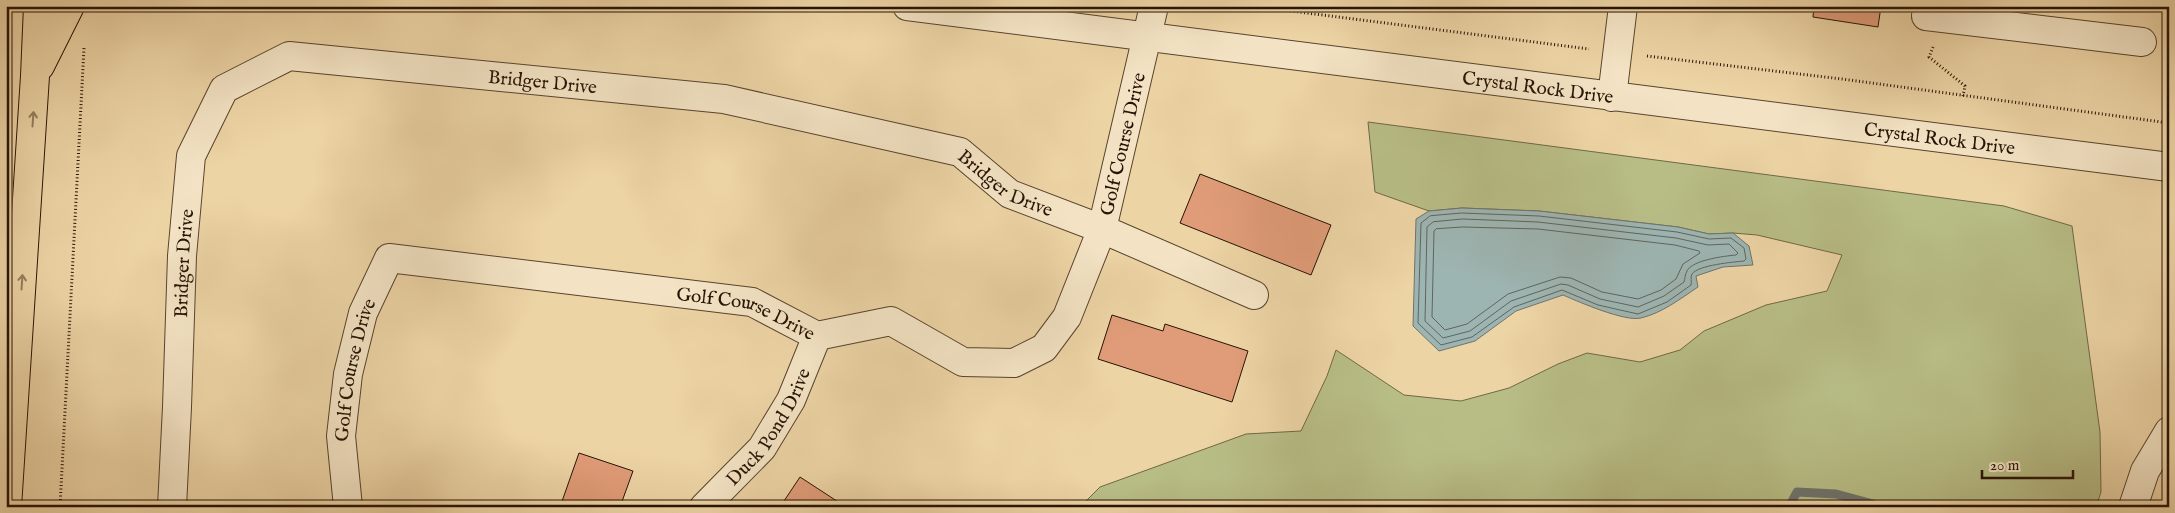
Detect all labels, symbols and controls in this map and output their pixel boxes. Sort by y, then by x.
street label: Bridger Drive [487,66,598,100]
street label: Crystal Rock Drive [1461,67,1615,110]
street label: Golf Course Drive [1096,70,1152,218]
one-way arrow [28,112,37,128]
street label: Crystal Rock Drive [1862,118,2017,161]
street label: Bridger Drive [952,145,1056,223]
street label: Bridger Drive [170,208,200,318]
one-way arrow [17,274,27,290]
street label: Golf Course Drive [675,283,819,347]
street label: Golf Course Drive [330,294,382,443]
street label: Duck Pond Drive [722,365,817,492]
scale bar [1982,448,2074,480]
text: 20 m [1990,456,2020,475]

